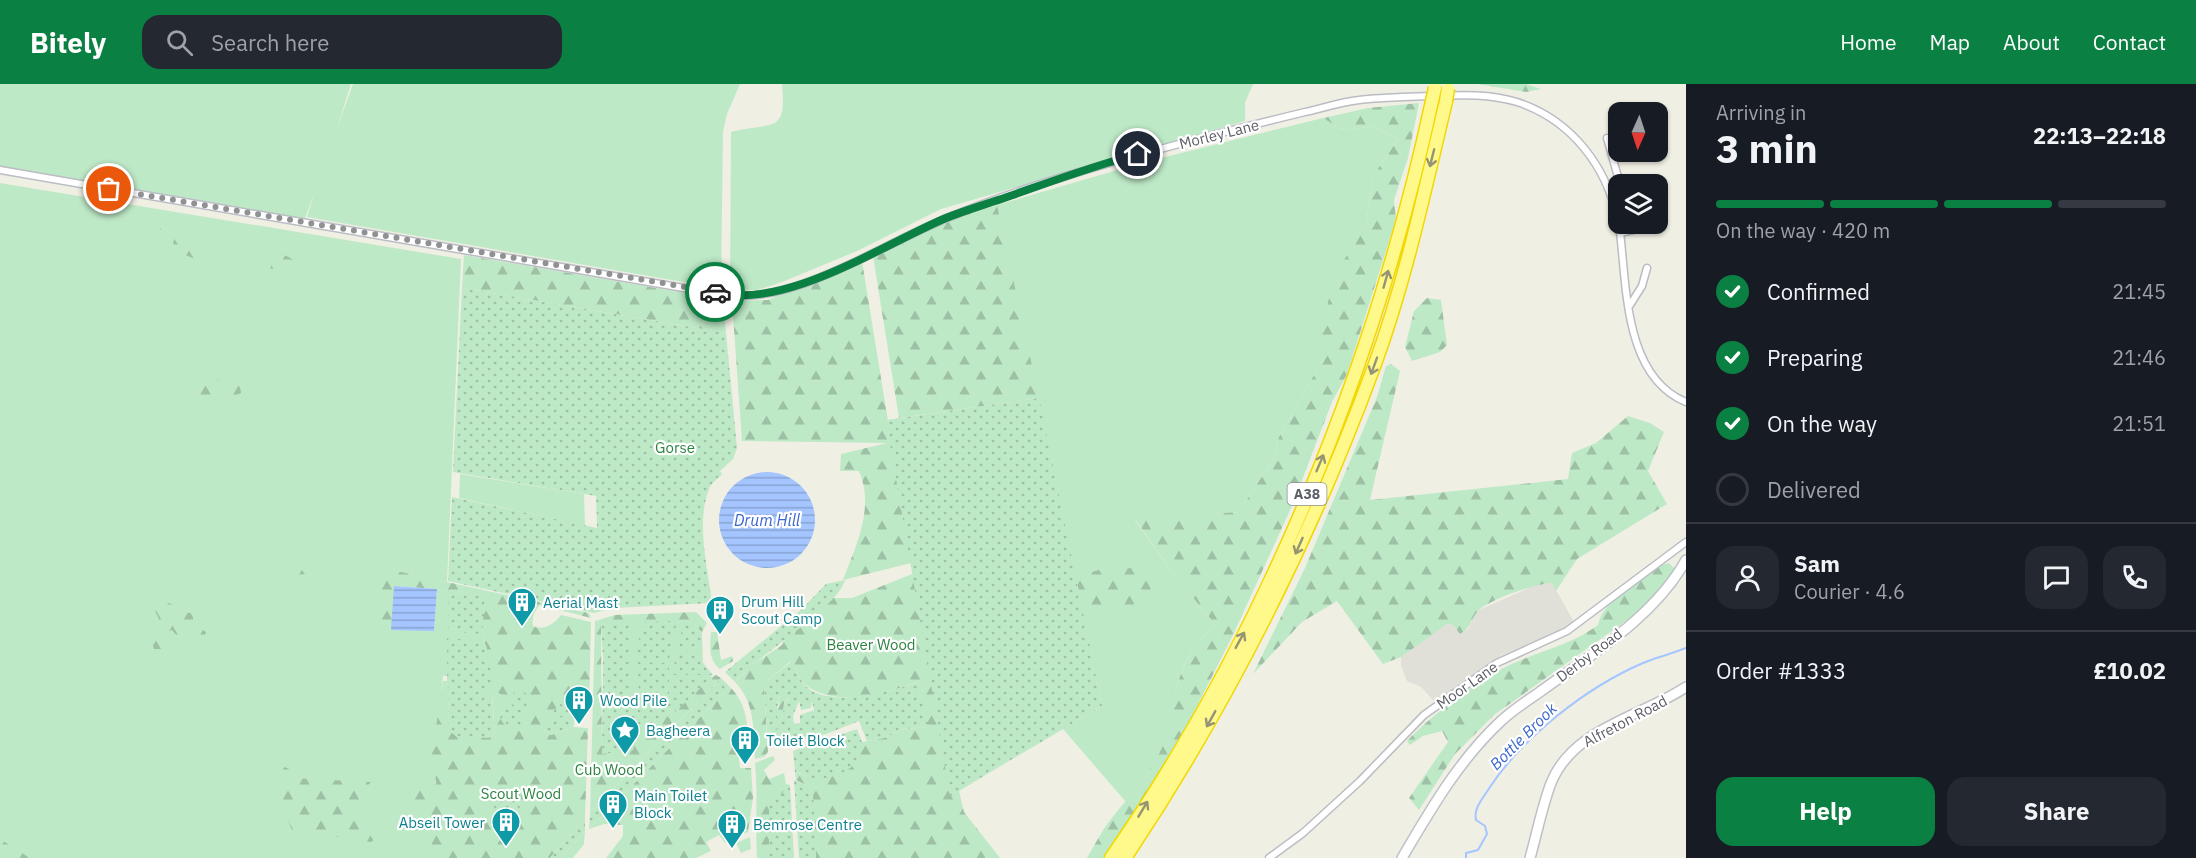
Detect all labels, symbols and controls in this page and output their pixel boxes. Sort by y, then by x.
search box [142,15,562,69]
text: Bitely [30,24,106,61]
icon: search [163,26,196,59]
text: Search here [211,28,329,57]
text: Home [1840,28,1897,56]
text: Map [1930,28,1970,56]
text: About [2003,28,2060,56]
text: Contact [2093,28,2166,56]
text: Arriving in [1716,99,1806,126]
north arrow [1608,102,1668,162]
map controls [1608,102,1668,234]
street label: Morley Lane [1177,115,1261,153]
text: 22:13–22:18 [2033,121,2166,150]
text: 3 min [1716,123,1818,174]
pin [1112,128,1163,179]
icon: home [1121,137,1154,170]
one-way arrow [1426,148,1438,167]
pin [83,163,134,214]
icon: bag [92,172,125,205]
button: layers [1608,174,1668,234]
text: On the way · 420 m [1716,217,1890,244]
courier [685,262,745,322]
one-way arrow [1381,270,1392,289]
icon: check [1716,275,1749,308]
icon: car [699,276,732,309]
text: Confirmed [1767,277,1870,306]
text: 21:45 [2112,278,2166,305]
icon: check [1716,341,1749,374]
text: Preparing [1767,343,1862,372]
text: 21:46 [2112,344,2166,371]
one-way arrow [1368,356,1379,375]
icon: check [1716,407,1749,440]
text: On the way [1767,409,1877,438]
text: 21:51 [2112,410,2166,437]
park label: Gorse [655,438,695,457]
one-way arrow [1315,454,1326,472]
text: Delivered [1767,475,1861,504]
road number: A38 [1288,483,1326,505]
water label: Drum Hill [734,510,801,530]
one-way arrow [1293,536,1304,554]
button: person [1716,546,1779,609]
button: chat [2025,546,2088,609]
button: phone [2103,546,2166,609]
text: Sam [1794,549,1840,578]
text: Courier · 4.6 [1794,578,1905,605]
building icon: Aerial Mast [506,586,538,628]
place label: Drum Hill Scout Camp [741,592,822,628]
place label: Aerial Mast [543,593,618,612]
building icon: Drum Hill Scout Camp [704,594,736,636]
street label: Derby Road [1552,624,1626,686]
one-way arrow [1234,632,1246,649]
park label: Beaver Wood [826,635,916,654]
text: Order #1333 [1716,656,1846,685]
text: £10.02 [2094,656,2166,685]
street label: Moor Lane [1433,657,1501,713]
building icon: Wood Pile [563,684,595,726]
place label: Wood Pile [600,691,667,710]
street label: Alfreton Road [1580,691,1670,751]
water label: Bottle Brook [1485,698,1561,774]
one-way arrow [1205,710,1217,727]
place icon: Bagheera [609,714,641,756]
place label: Bagheera [646,721,710,740]
building icon: Toilet Block [729,724,761,766]
place label: Toilet Block [766,731,845,750]
park label: Cub Wood [575,760,643,779]
button: Help [1716,777,1935,846]
button: Share [1947,777,2166,846]
park label: Scout Wood [481,784,561,803]
place label: Main Toilet Block [634,786,707,822]
building icon: Main Toilet Block [597,788,629,830]
one-way arrow [1137,801,1149,818]
building icon: Abseil Tower [490,806,522,848]
building icon: Bemrose Centre [716,808,748,850]
place label: Abseil Tower [399,813,485,832]
place label: Bemrose Centre [753,815,862,834]

